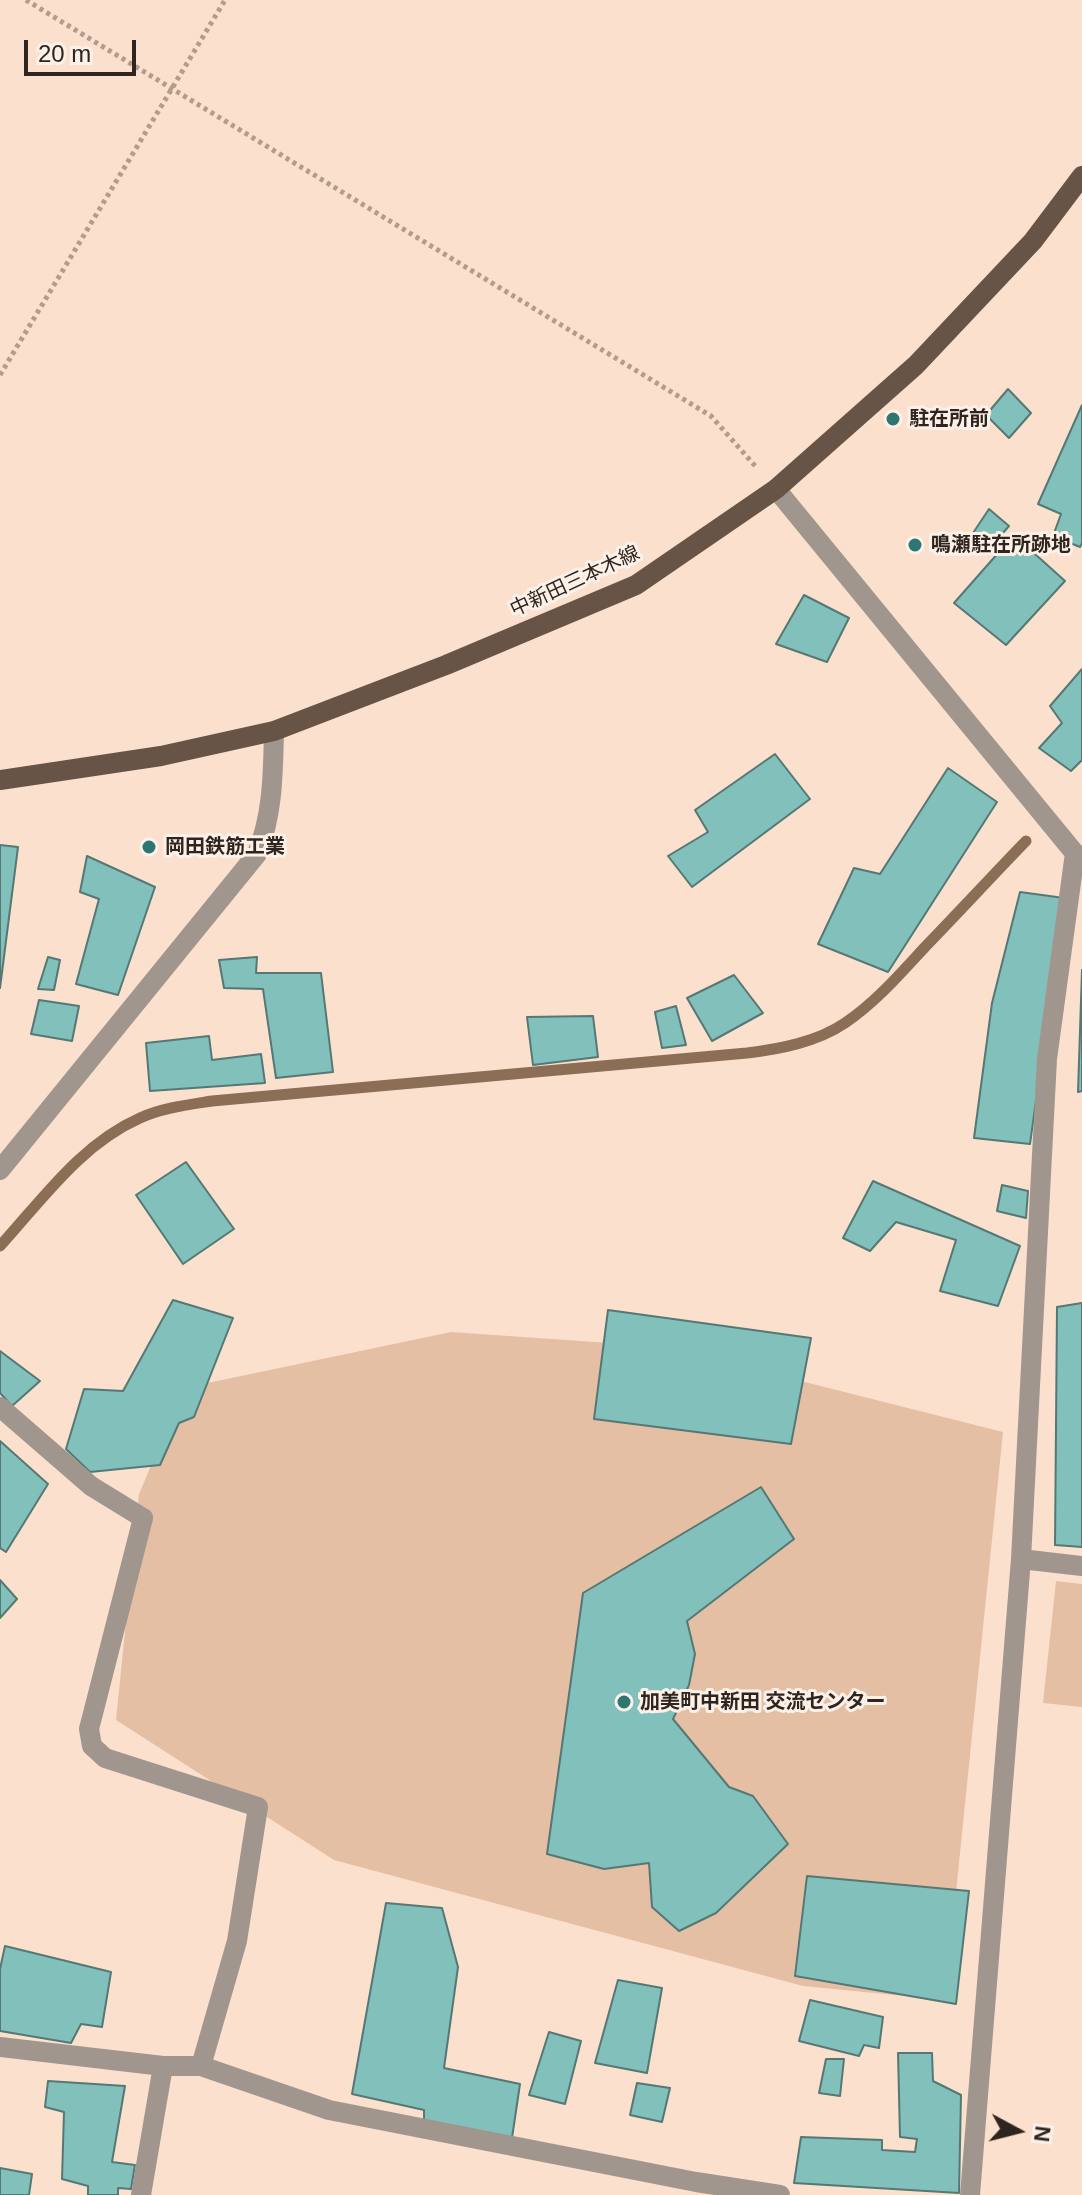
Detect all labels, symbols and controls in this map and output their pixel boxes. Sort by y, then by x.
scale bar [28,24,140,74]
text: 20 m [38,40,91,67]
place label: 駐在所前 [909,407,989,431]
marker: 駐在所前 [884,410,902,428]
place label: 鳴瀬駐在所跡地 [931,533,1071,557]
marker: 鳴瀬駐在所跡地 [906,536,924,554]
street label: 中新田三本木線 [506,542,644,622]
place label: 岡田鉄筋工業 [165,835,285,859]
marker: 岡田鉄筋工業 [140,838,158,856]
place label: 加美町中新田 交流センター [640,1690,886,1714]
marker: 加美町中新田 交流センター [615,1693,633,1711]
north arrow [978,2091,1058,2171]
text: N [1029,2125,1056,2143]

